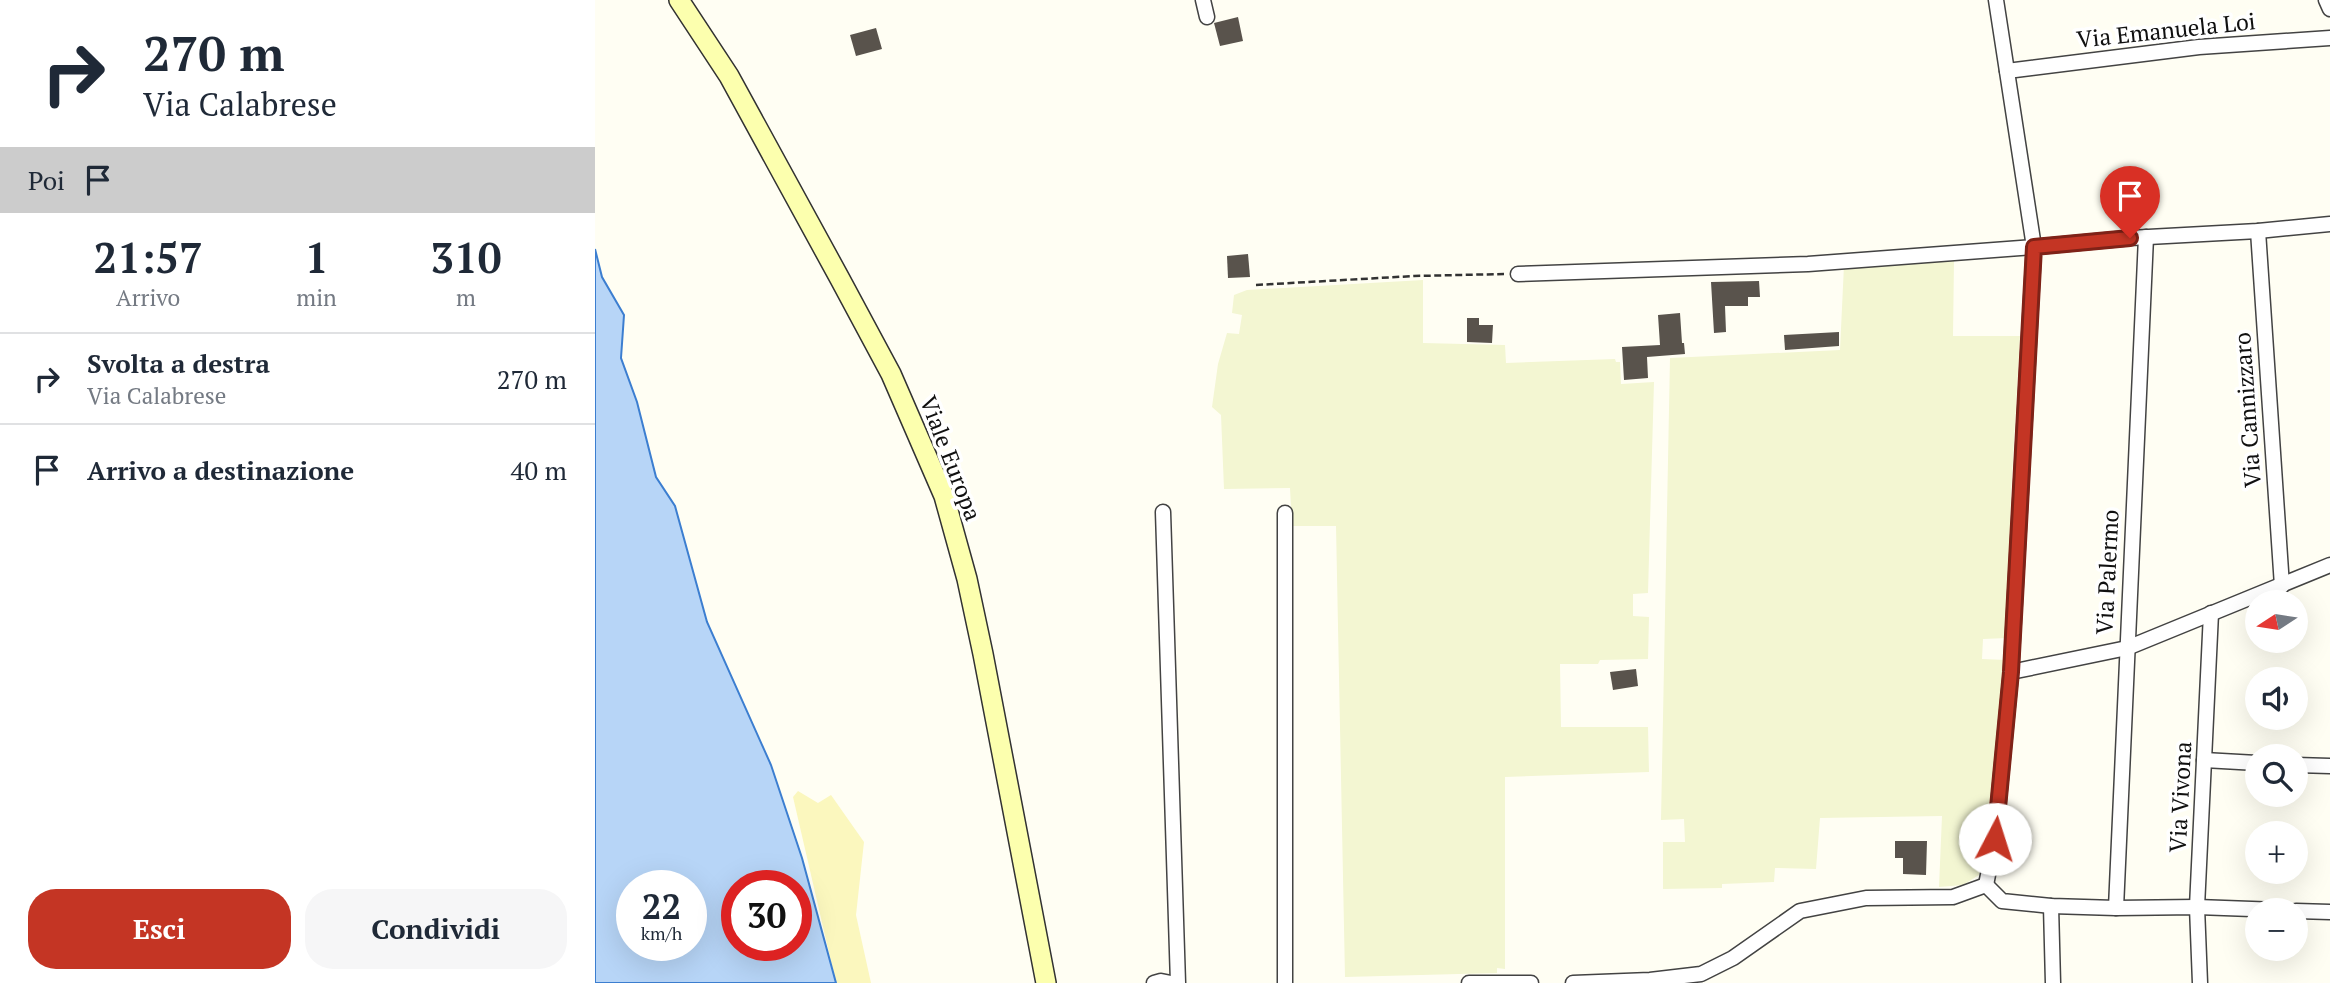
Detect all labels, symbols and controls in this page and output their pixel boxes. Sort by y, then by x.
street label: Via Emanuela Loi [2075,5,2257,55]
text: 270 m [143,20,285,85]
icon: right [28,28,119,119]
text: Via Calabrese [143,83,337,125]
icon: arrive [79,161,117,199]
text: Poi [28,163,65,197]
pin [2100,166,2160,238]
icon: arrive [2111,177,2149,215]
text: 21:57 [94,229,203,285]
text: 1 [305,229,328,285]
text: 310 [430,229,501,285]
text: Arrivo [116,282,180,313]
text: min [296,282,337,313]
text: m [456,282,476,313]
street label: Via Cannizzaro [2226,331,2268,489]
text: Svolta a destra [87,346,270,380]
icon: right [28,360,66,398]
text: 270 m [497,362,567,396]
text: Via Calabrese [87,380,226,411]
street label: Viale Europa [913,391,989,525]
icon: arrive [28,451,66,489]
text: Arrivo a destinazione [87,453,354,487]
text: 40 m [511,453,567,487]
street label: Via Palermo [2088,509,2126,635]
north arrow [2245,590,2308,653]
map controls [2245,590,2308,961]
button: sound [2245,667,2308,730]
street label: Via Vivona [2162,740,2198,853]
button: search [2245,744,2308,807]
position arrow [1958,802,2032,876]
button: + [2245,821,2308,884]
speed limit sign: 30 [721,870,812,961]
text: 22 [642,883,681,929]
button: Esci [28,889,291,969]
button: Condividi [305,889,567,969]
button: − [2245,898,2308,961]
text: km/h [641,921,682,945]

